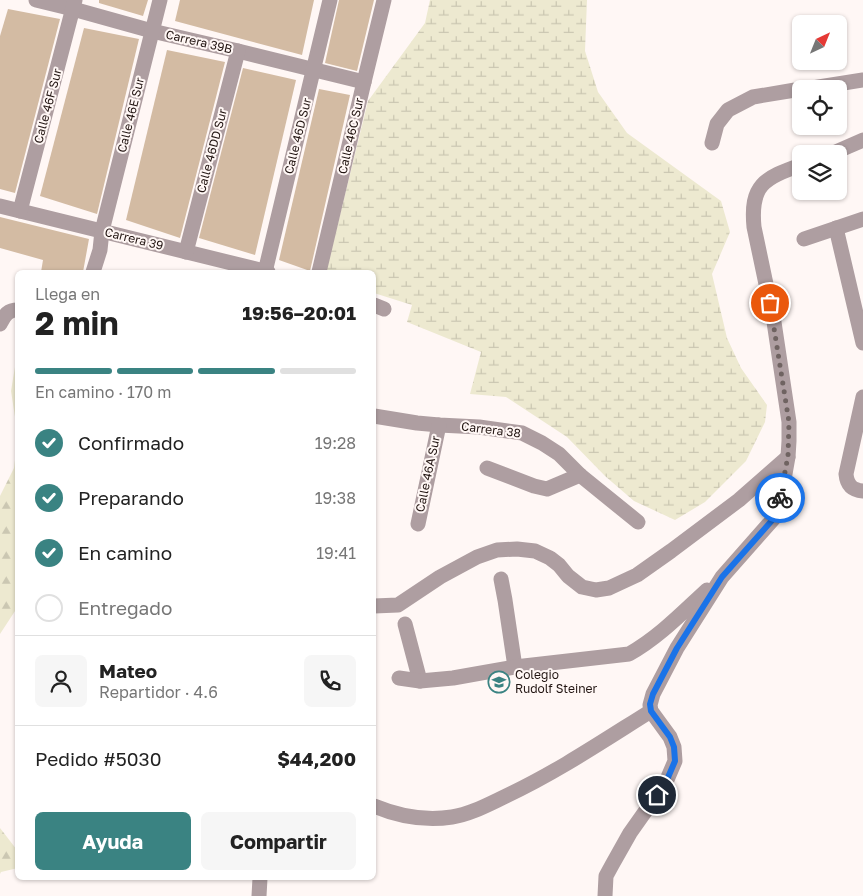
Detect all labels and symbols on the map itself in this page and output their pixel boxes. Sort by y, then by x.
north arrow [792,15,848,70]
street label: Carrera 39B [164,27,234,56]
street label: Calle 46F Sur [30,67,65,145]
street label: Calle 46E Sur [114,75,147,154]
street label: Calle 46D Sur [281,96,314,176]
street label: Calle 46C Sur [334,96,367,175]
street label: Calle 46DD Sur [193,107,230,195]
street label: Carrera 39 [103,224,165,253]
pin [749,282,791,324]
street label: Carrera 38 [460,418,522,441]
street label: Calle 46A Sur [412,434,443,513]
courier [755,473,805,523]
place label: Colegio Rudolf Steiner [515,667,597,696]
school or university icon: Colegio Rudolf Steiner [487,670,511,694]
pin [636,774,678,816]

